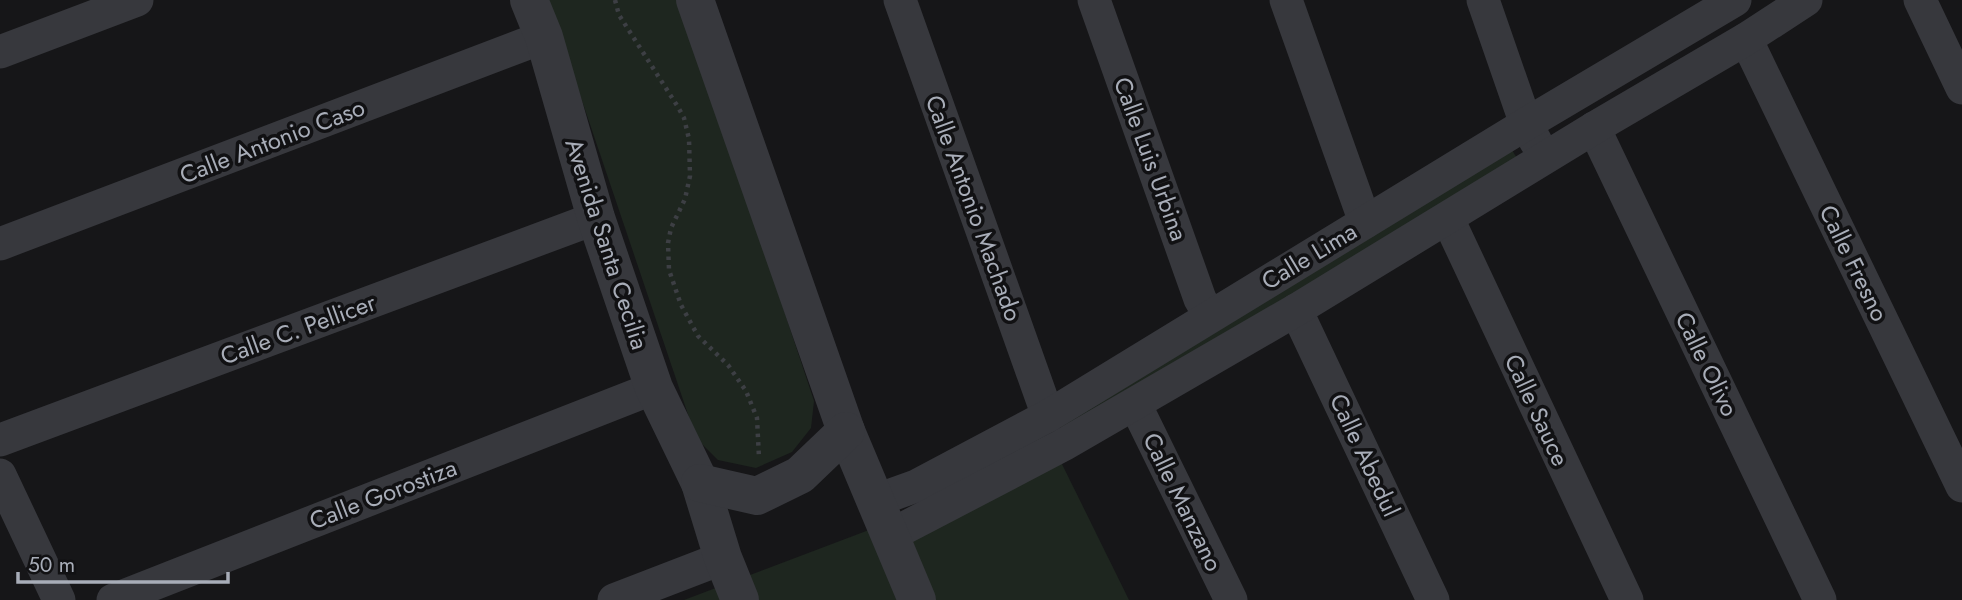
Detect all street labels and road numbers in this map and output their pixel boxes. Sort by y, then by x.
street label: Calle Luis Urbina [1105,72,1197,246]
street label: Calle Antonio Caso [174,90,370,192]
street label: Calle Antonio Machado [917,90,1031,326]
street label: Avenida Santa Cecilia [556,134,658,354]
street label: Calle Fresno [1811,199,1897,327]
street label: Calle Lima [1255,214,1363,298]
street label: Calle C. Pellicer [215,284,381,373]
street label: Calle Olivo [1667,306,1747,422]
street label: Calle Sauce [1496,348,1578,472]
street label: Calle Abedul [1321,388,1409,522]
street label: Calle Manzano [1134,427,1232,577]
street label: Calle Gorostiza [304,450,462,538]

